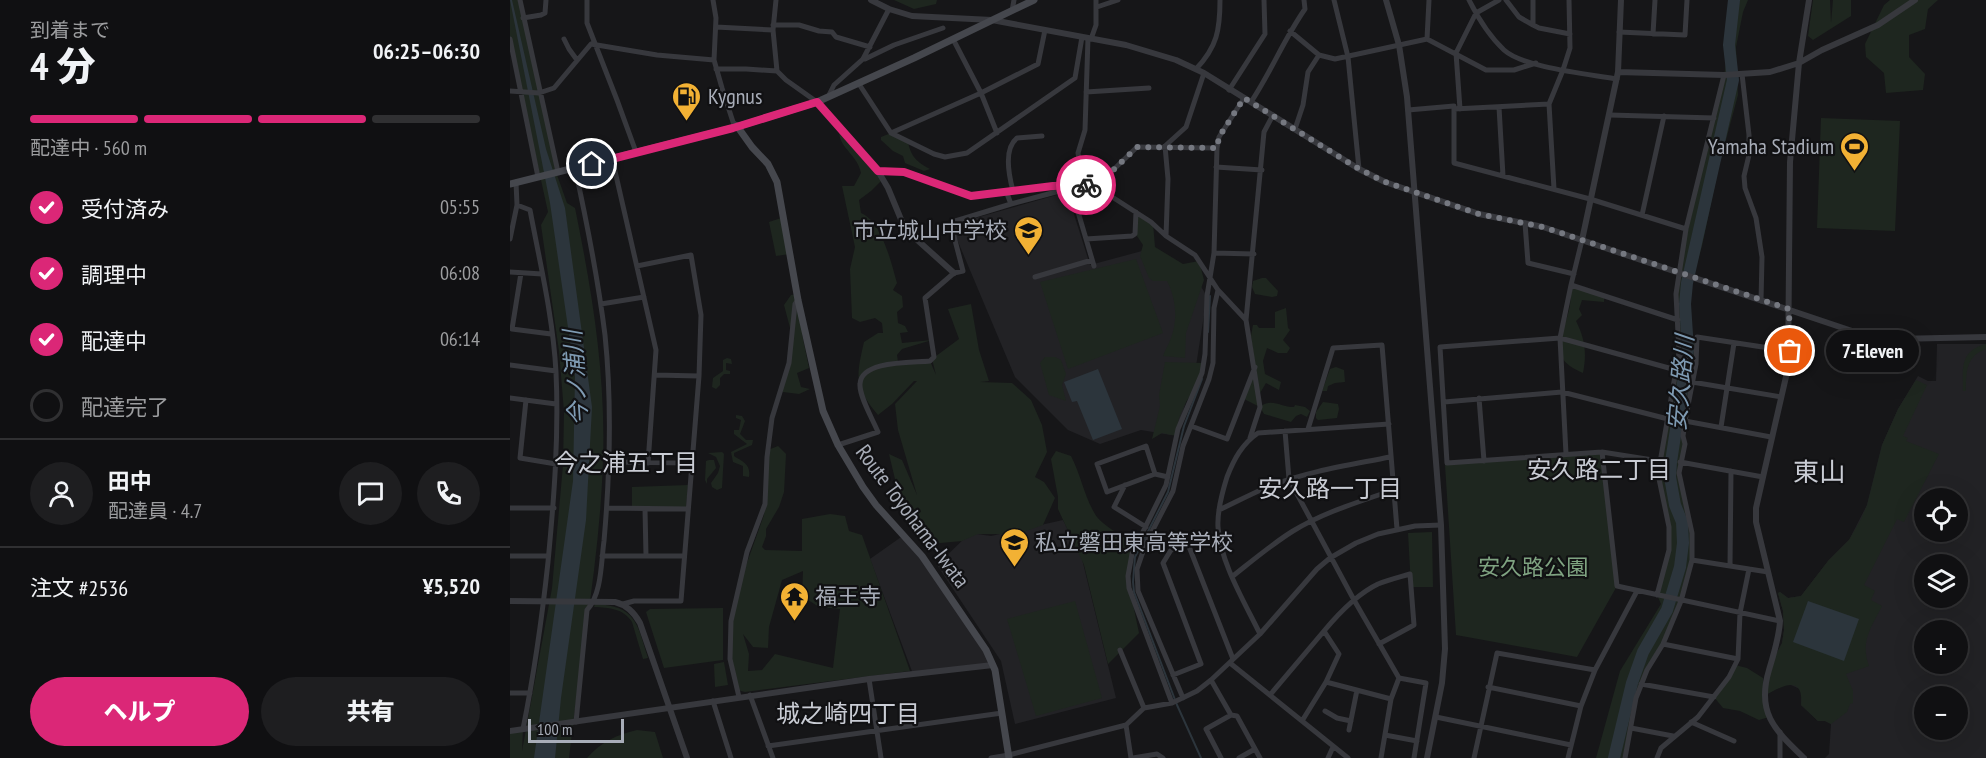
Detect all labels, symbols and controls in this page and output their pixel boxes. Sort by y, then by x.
text: 到着まで [30,17,110,43]
text: 06:25–06:30 [373,37,480,65]
text: 4 分 [30,40,96,91]
fuel station icon: Kygnus [671,80,703,122]
place label: Kygnus [708,82,762,110]
sports icon: Yamaha Stadium [1839,130,1871,172]
place label: Yamaha Stadium [1708,132,1834,160]
text: 配達中 · 560 m [30,135,147,161]
pin [566,138,617,189]
icon: home [575,147,608,180]
courier [1056,155,1116,215]
icon: bike [1070,169,1103,202]
icon: check [30,191,63,224]
text: 05:55 [440,194,480,220]
text: 受付済み [81,195,169,223]
school or university icon: 市立城山中学校 [1012,214,1044,256]
place label: 市立城山中学校 [853,216,1007,244]
icon: check [30,257,63,290]
text: 06:08 [440,260,480,286]
text: 調理中 [81,261,147,289]
icon: check [30,323,63,356]
pin [1764,325,1815,376]
text: 06:14 [440,326,480,352]
water label: 今ノ浦川 [556,326,594,427]
text: 配達中 [81,327,147,355]
callout: 7-Eleven [1826,330,1919,372]
water label: 安久路川 [1661,331,1700,432]
icon: bag [1773,334,1806,367]
text: 7-Eleven [1842,338,1903,364]
text: 配達完了 [81,393,169,421]
street label: Route Toyohama-Iwata [850,439,976,593]
district label: 今之浦五丁目 [554,447,698,478]
district label: 安久路二丁目 [1527,454,1671,485]
district label: 東山 [1793,455,1845,488]
button: person [30,462,93,525]
button: chat [339,462,402,525]
button: phone [417,462,480,525]
text: 田中 [108,467,152,495]
district label: 安久路一丁目 [1258,473,1402,504]
map controls [1914,488,1968,740]
button: locate [1914,488,1968,542]
text: 配達員 · 4.7 [108,498,202,524]
school or university icon: 私立磐田東高等学校 [998,526,1030,568]
place label: 私立磐田東高等学校 [1035,528,1233,556]
park label: 安久路公園 [1478,553,1588,581]
button: layers [1914,554,1968,608]
text: ¥5,520 [423,572,480,600]
text: 注文 #2536 [30,574,128,602]
temple icon: 福王寺 [778,580,810,622]
place label: 福王寺 [815,582,881,610]
button: + [1914,620,1968,674]
button: ヘルプ [30,677,249,746]
button: 共有 [261,677,480,746]
button: − [1914,686,1968,740]
district label: 城之崎四丁目 [776,698,920,729]
scale bar [528,716,624,744]
text: 100 m [537,719,572,739]

